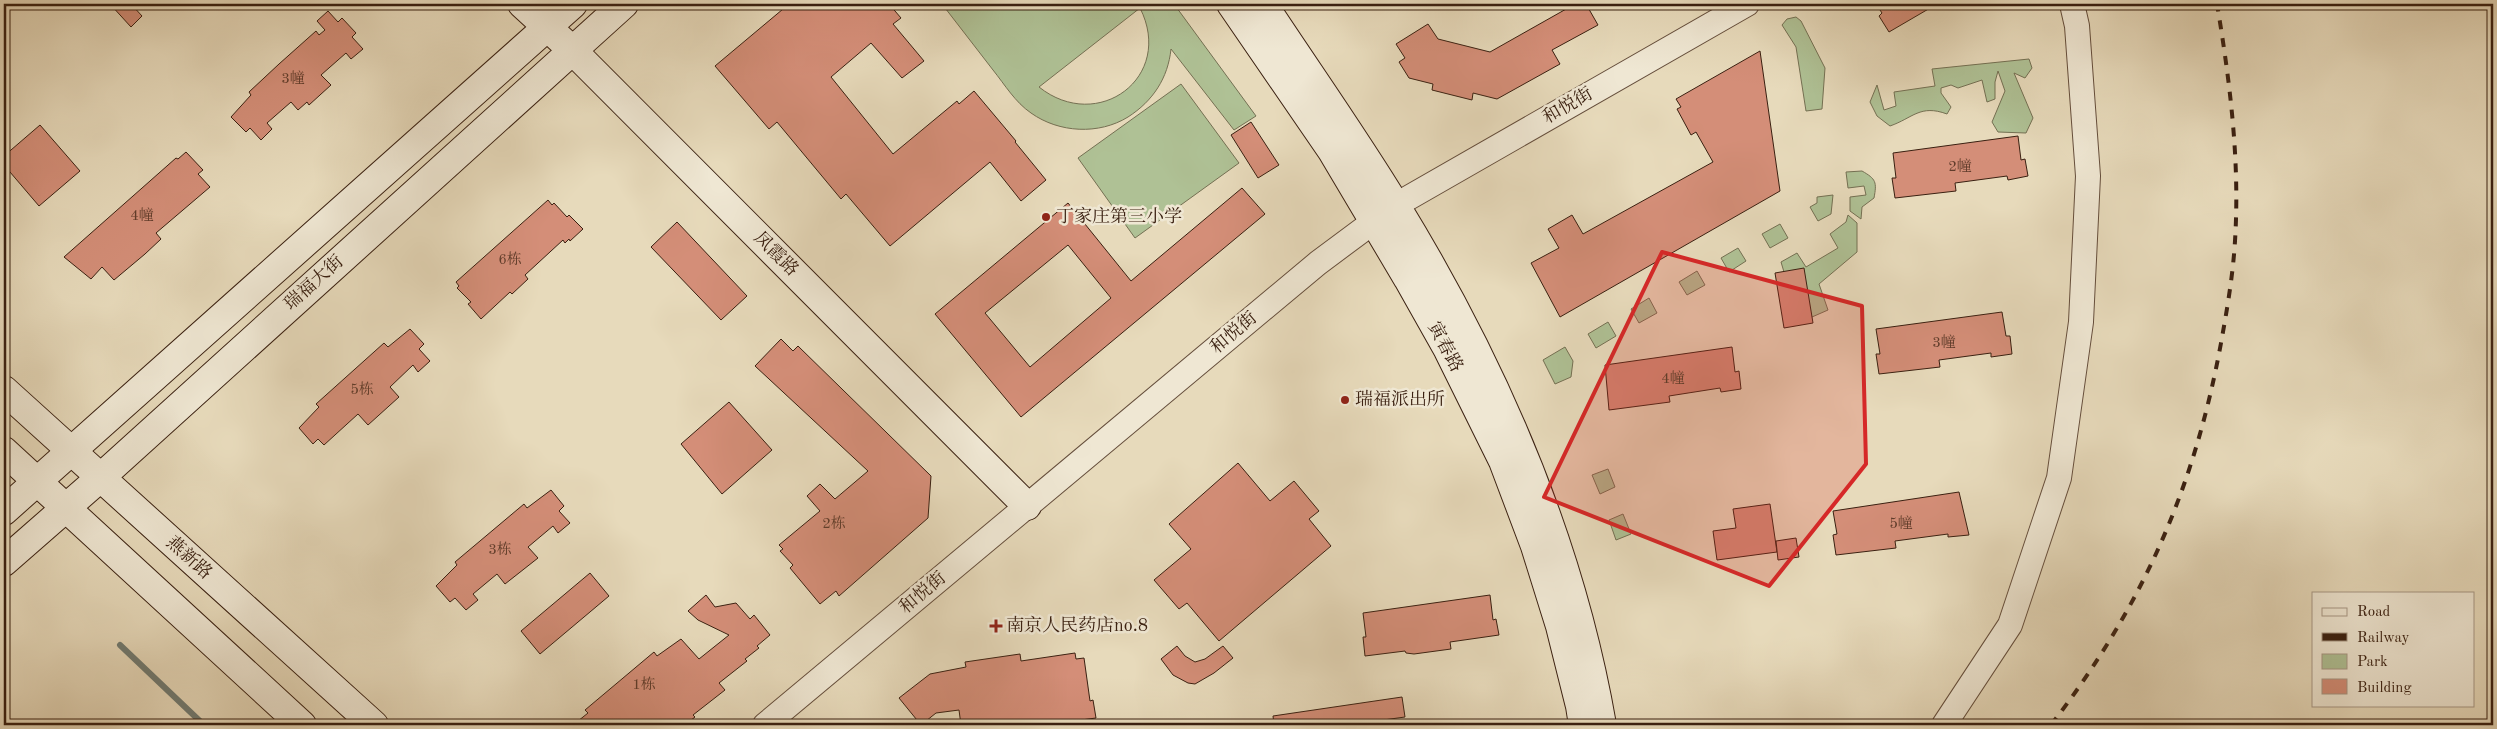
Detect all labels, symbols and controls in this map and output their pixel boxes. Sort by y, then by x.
house number: 3幢 [281,70,305,87]
street label: 和悦街 [1539,83,1596,127]
house number: 2幢 [1948,158,1972,175]
place label: 丁家庄第三小学 [1056,206,1182,226]
house number: 4幢 [130,207,154,224]
marker: 丁家庄第三小学 [1040,211,1052,223]
street label: 凤霞路 [751,227,803,279]
street label: 瑞福大街 [280,251,347,314]
house number: 6栋 [498,251,522,268]
street label: 和悦街 [1206,307,1260,357]
street label: 寅春路 [1424,318,1467,375]
house number: 3幢 [1932,334,1956,351]
house number: 4幢 [1661,370,1685,387]
house number: 5栋 [350,381,374,398]
place label: 瑞福派出所 [1355,389,1445,409]
marker: 瑞福派出所 [1339,394,1351,406]
house number: 2栋 [822,515,846,532]
house number: 5幢 [1889,515,1913,532]
street label: 燕新路 [163,532,216,583]
house number: 3栋 [488,541,512,558]
street label: 和悦街 [895,567,949,617]
legend [2312,592,2474,706]
text: Road [2357,605,2391,620]
place label: 南京人民药店no.8 [1006,615,1148,635]
marker: 南京人民药店no.8 [990,620,1002,632]
text: Railway [2357,631,2410,646]
text: Park [2357,655,2388,670]
house number: 1栋 [632,676,656,693]
text: Building [2357,681,2412,696]

